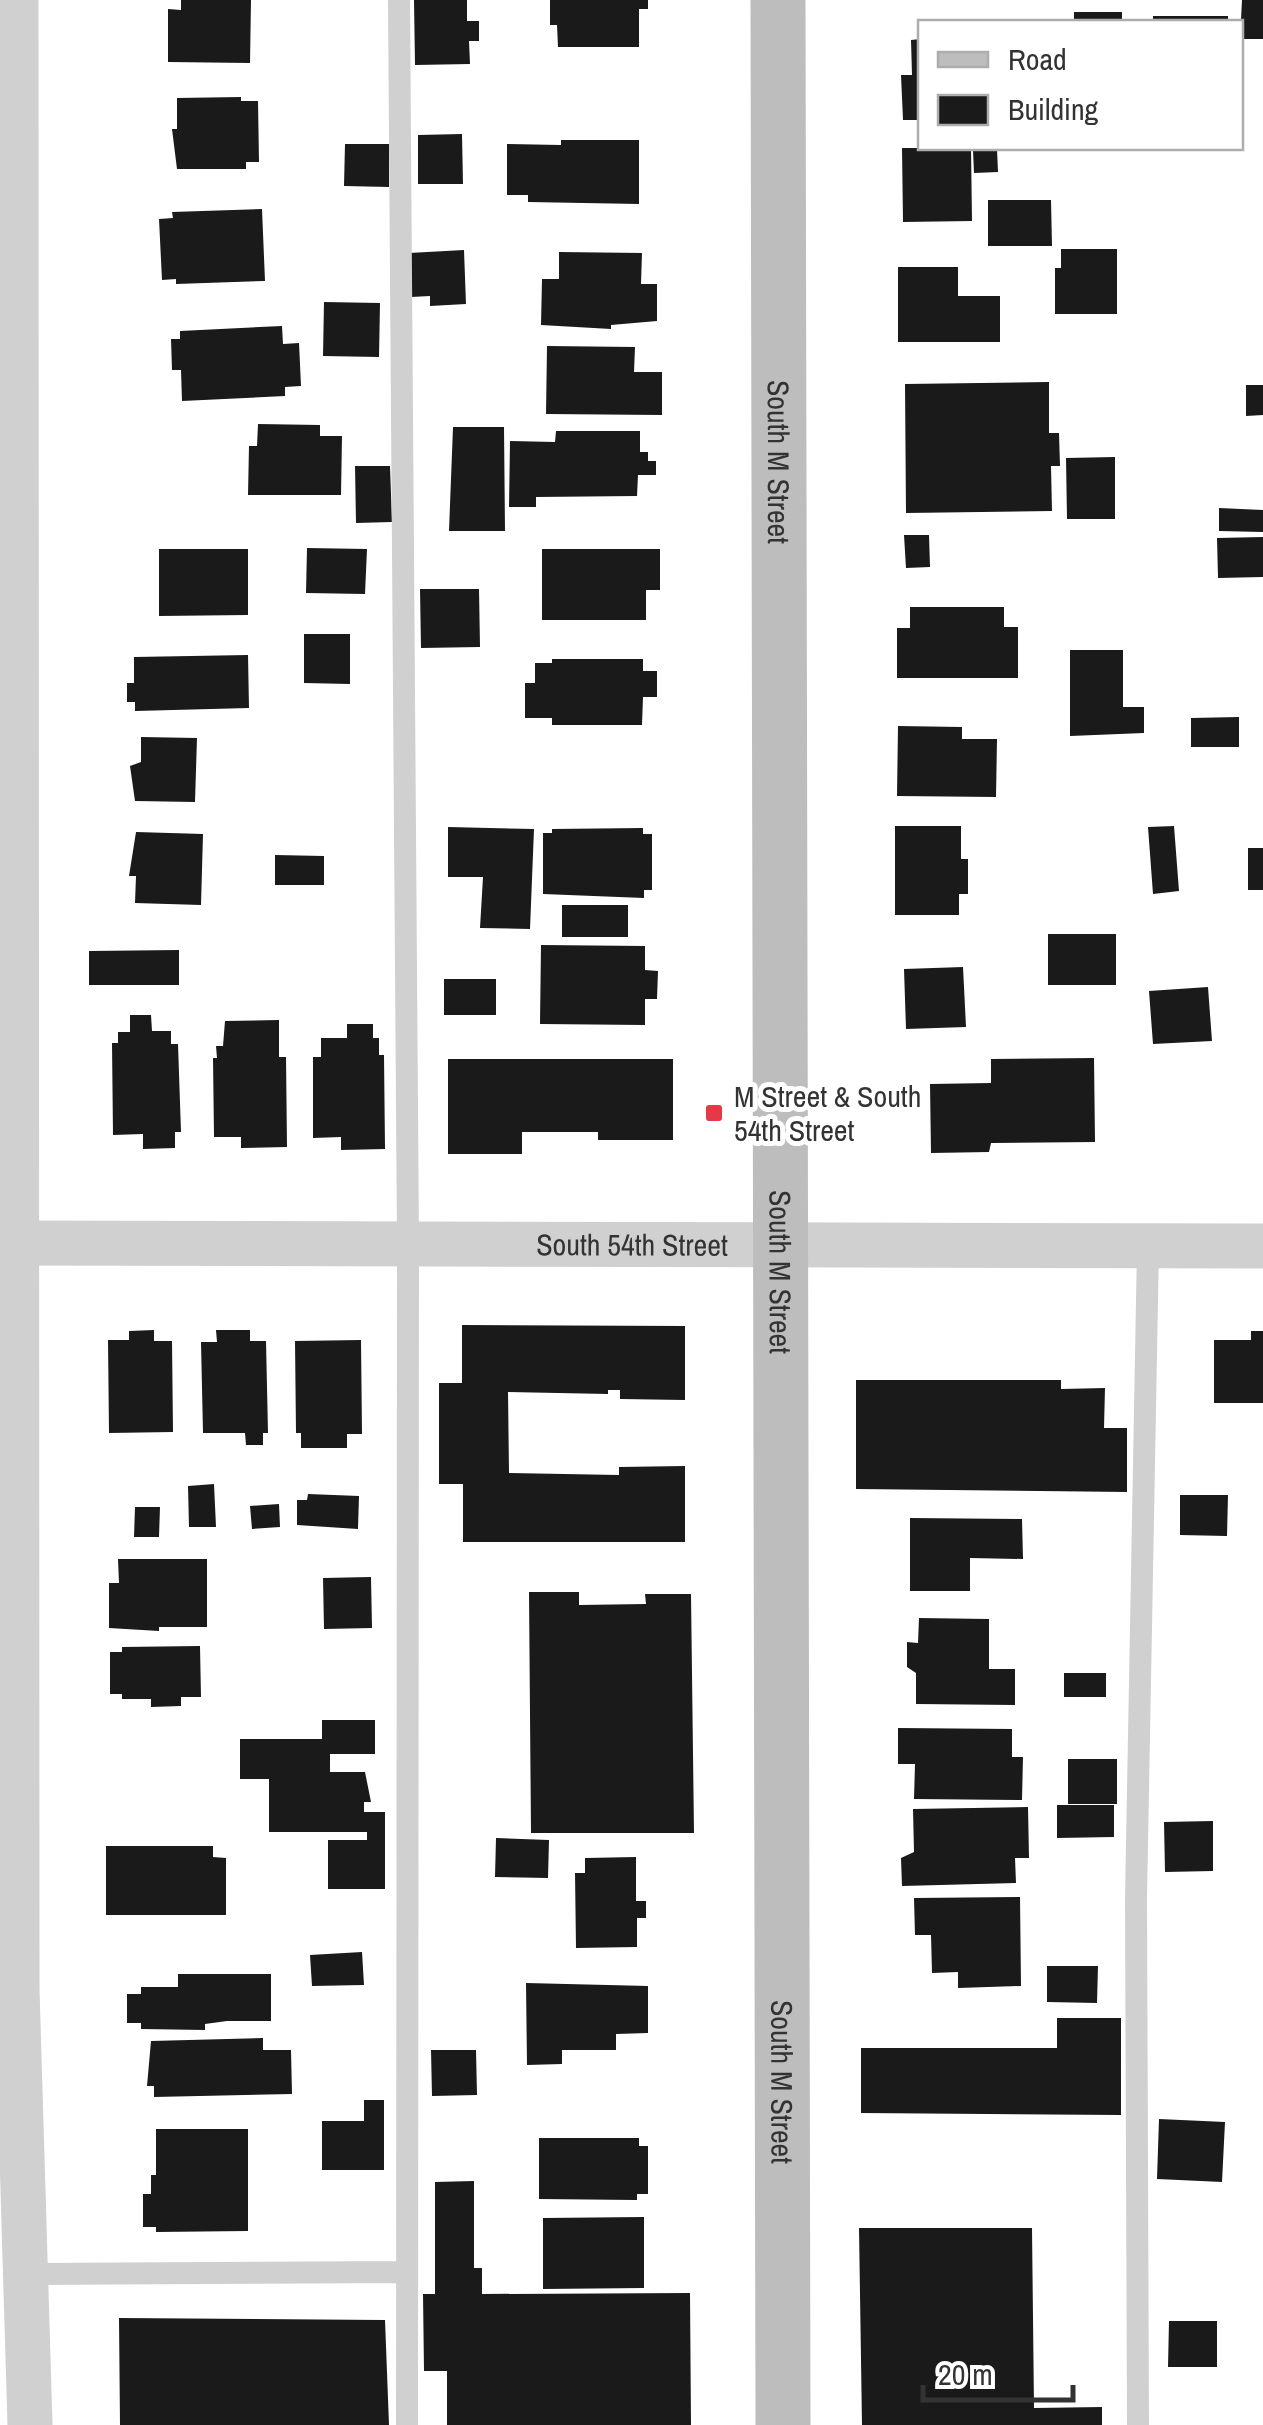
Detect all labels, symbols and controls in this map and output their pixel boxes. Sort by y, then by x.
legend [918,20,1243,150]
text: Road [1008,39,1067,79]
text: Building [1008,89,1099,129]
street label: South M Street [759,380,799,544]
place label: M Street & South 54th Street [734,1076,921,1150]
marker: M Street & South 54th Street [703,1102,725,1124]
street label: South M Street [760,1190,801,1354]
street label: South 54th Street [536,1224,728,1265]
street label: South M Street [762,2000,802,2164]
scale bar [923,2340,1073,2402]
text: 20 m [938,2354,993,2394]

